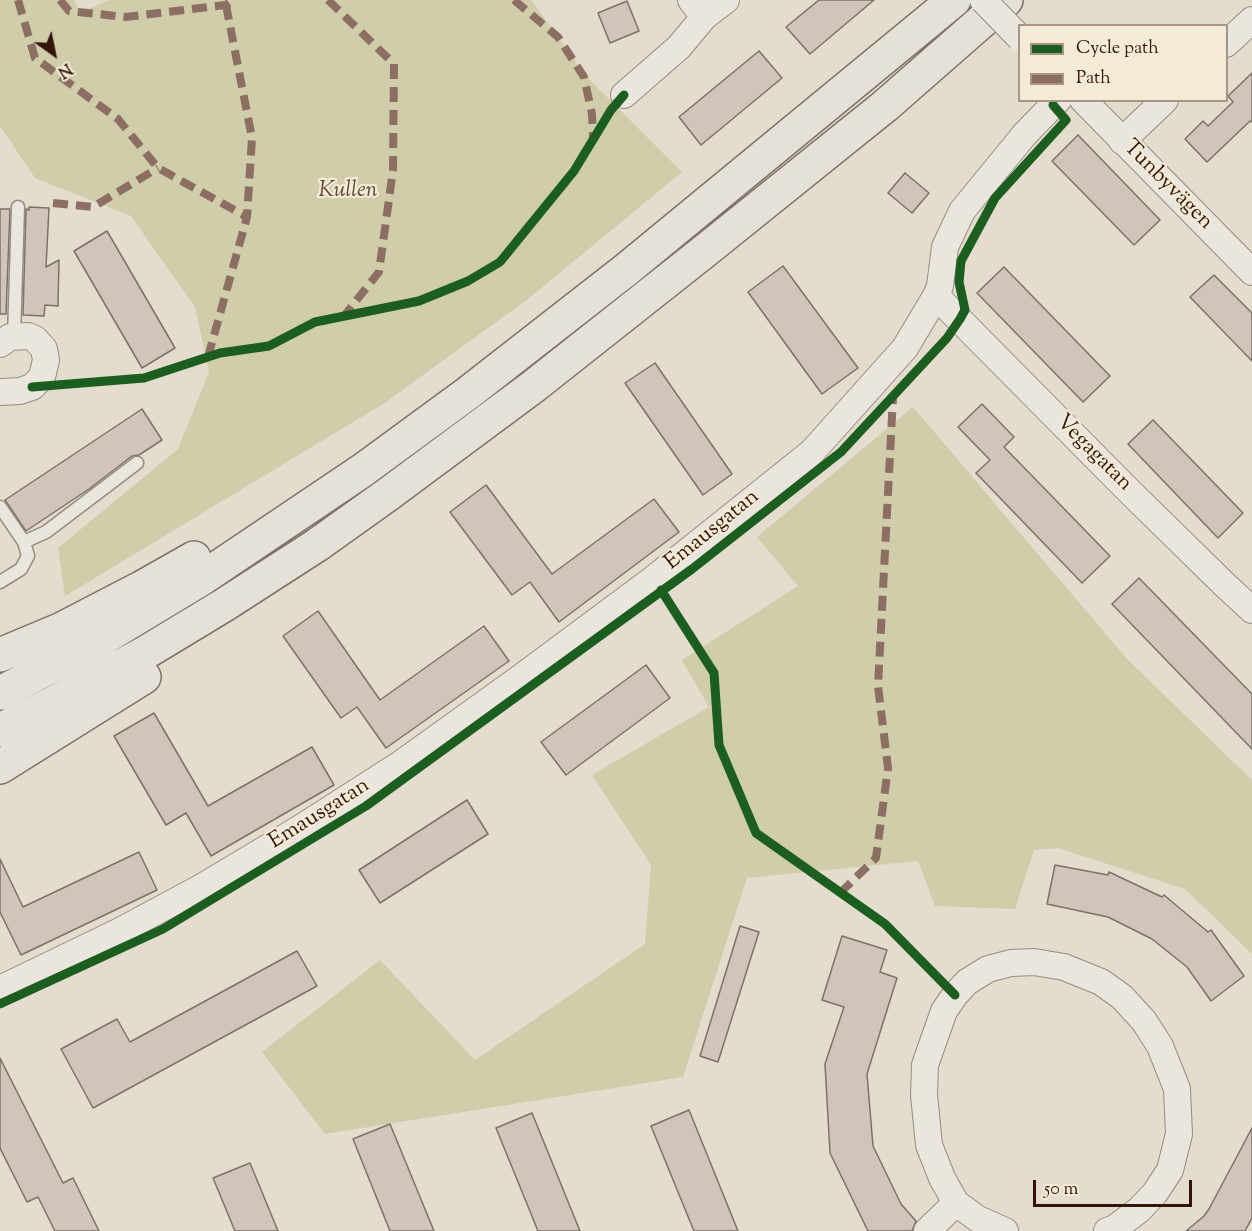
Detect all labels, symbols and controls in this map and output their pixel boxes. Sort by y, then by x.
north arrow [24,24,84,84]
legend [1018,24,1228,102]
text: Cycle path [1076,36,1159,62]
text: N [52,56,76,83]
text: Path [1076,66,1111,92]
street label: Tunbyvägen [1116,135,1218,237]
park label: Kullen [319,179,377,205]
street label: Vegagatan [1049,410,1137,498]
street label: Emausgatan [660,485,766,577]
street label: Emausgatan [265,774,375,856]
scale bar [1036,1168,1195,1206]
text: 50 m [1044,1177,1078,1203]

